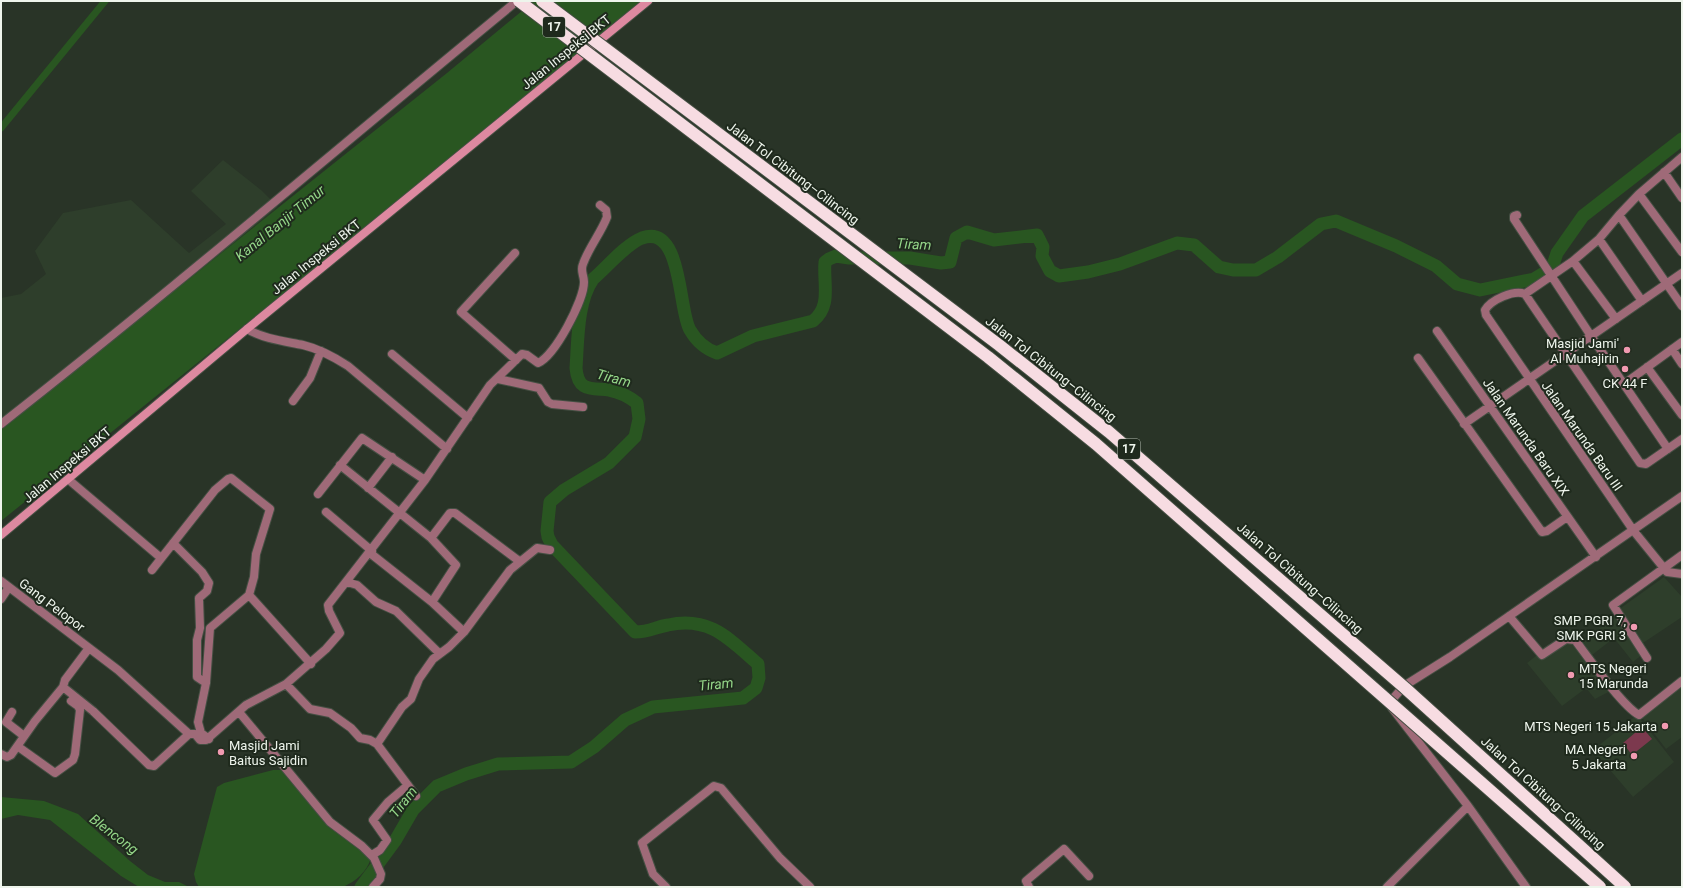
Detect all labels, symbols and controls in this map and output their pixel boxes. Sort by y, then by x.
street label: Jalan Inspeksi BKT [518,11,614,93]
road number: 17 [543,17,565,37]
street label: Jalan Tol Cibitung–Cilincing [724,118,862,228]
water label: Kanal Banjir Timur [232,182,328,264]
street label: Jalan Inspeksi BKT [268,216,364,298]
water label: Tiram [896,235,932,253]
street label: Jalan Tol Cibitung–Cilincing [983,313,1119,425]
place label: Masjid Jami' Al Muhajirin [1546,336,1619,366]
marker: Masjid Jami' Al Muhajirin [1622,345,1632,355]
marker: CK 44 F [1620,364,1630,374]
water label: Tiram [595,366,633,390]
street label: Jalan Marunda Baru XIX [1480,376,1572,498]
place label: CK 44 F [1603,376,1647,391]
street label: Jalan Marunda Baru III [1538,378,1626,494]
street label: Jalan Inspeksi BKT [20,424,114,506]
road number: 17 [1118,439,1140,459]
street label: Jalan Tol Cibitung–Cilincing [1234,519,1366,637]
street label: Gang Pelopor [16,575,88,635]
place label: SMP PGRI 7, SMK PGRI 3 [1554,613,1626,643]
marker: SMP PGRI 7, SMK PGRI 3 [1629,622,1639,632]
place label: MTS Negeri 15 Marunda [1579,661,1648,691]
marker: MTS Negeri 15 Marunda [1566,670,1576,680]
water label: Tiram [698,674,734,694]
place label: MTS Negeri 15 Jakarta [1524,719,1657,734]
marker: MTS Negeri 15 Jakarta [1660,721,1670,731]
street label: Jalan Tol Cibitung–Cilincing [1478,733,1608,853]
place label: Masjid Jami Baitus Sajidin [229,738,307,768]
place label: MA Negeri 5 Jakarta [1565,742,1626,772]
marker: Masjid Jami Baitus Sajidin [216,747,226,757]
marker: MA Negeri 5 Jakarta [1629,751,1639,761]
water label: Tiram [386,783,420,821]
water label: Blencong [87,811,142,858]

